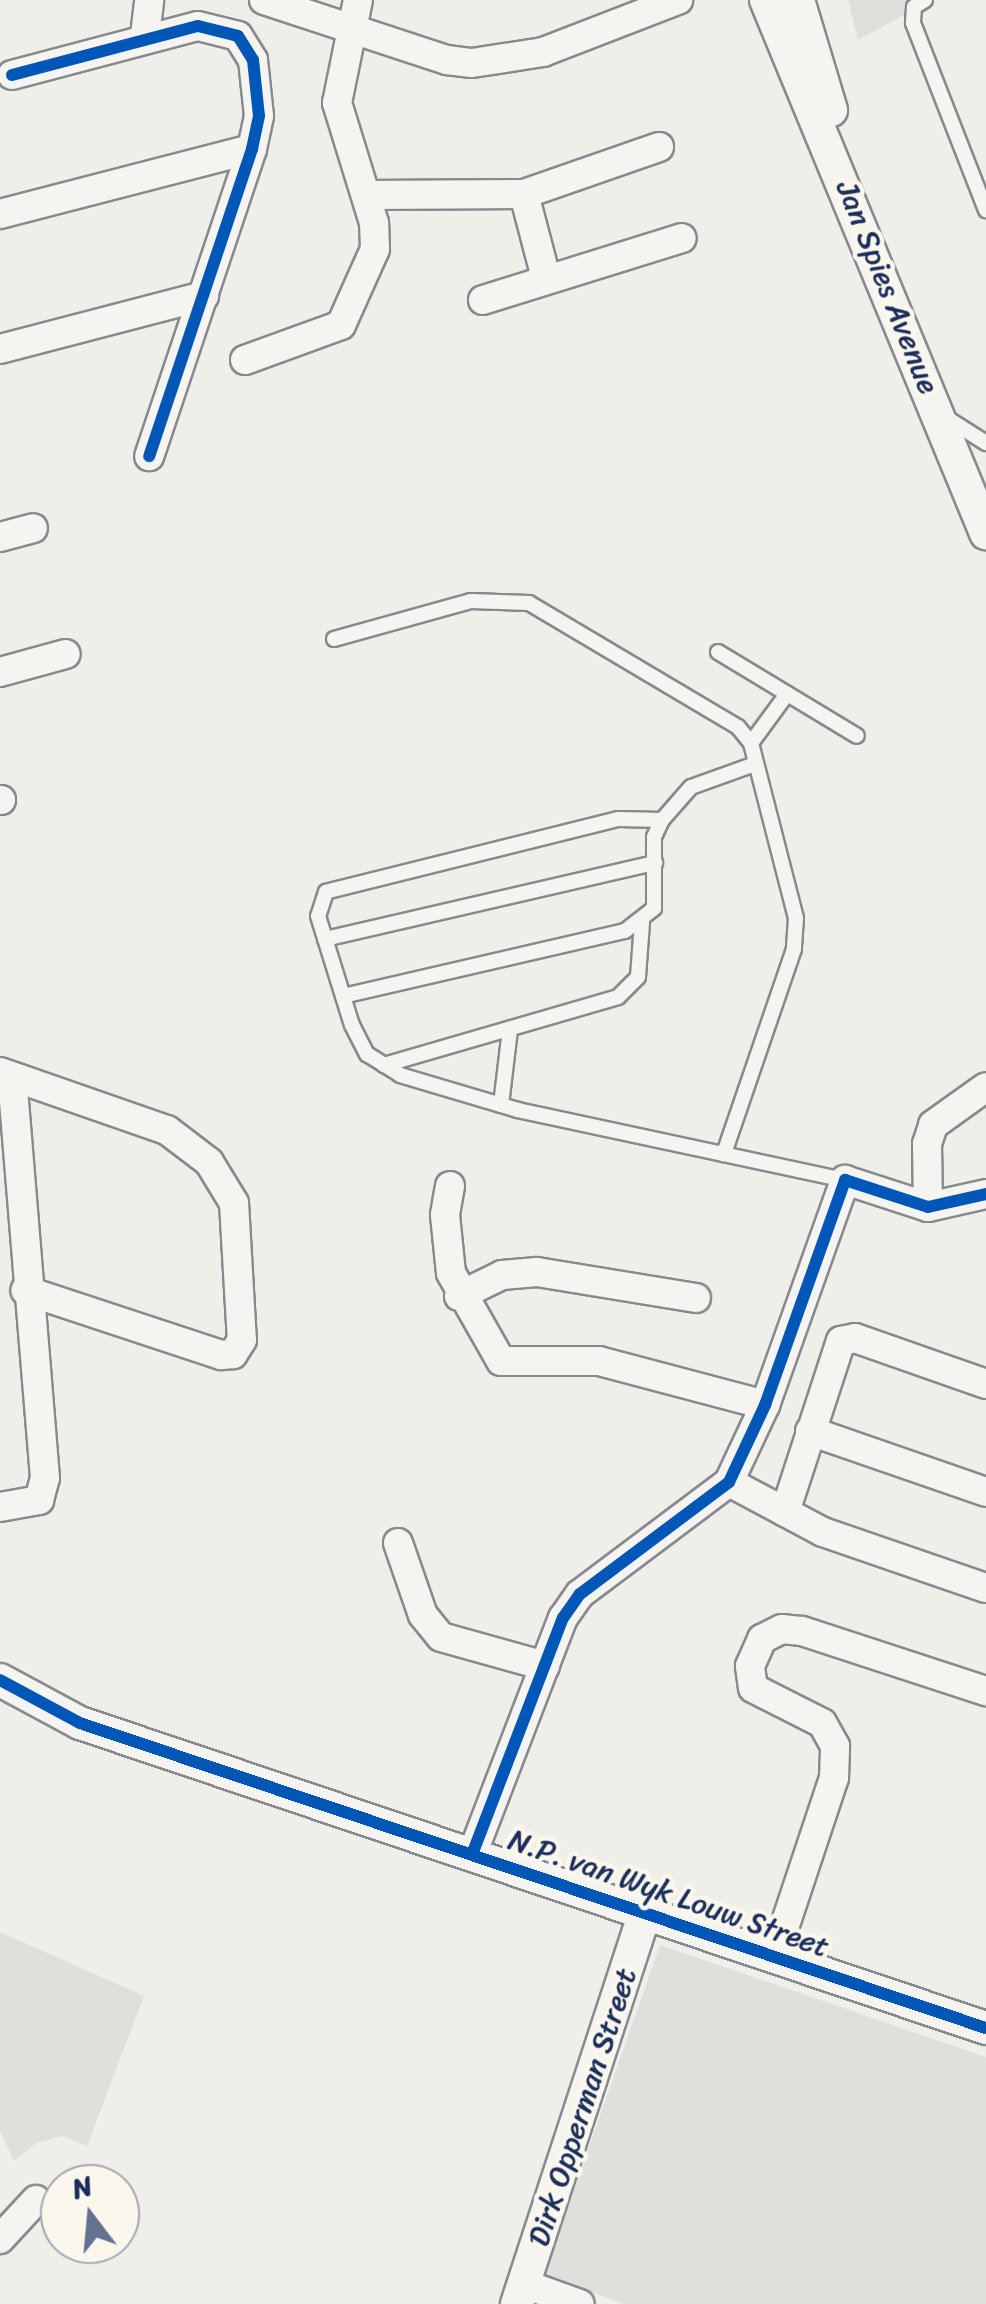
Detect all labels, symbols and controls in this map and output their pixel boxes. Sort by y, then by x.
street label: Jan Spies Avenue [828,174,948,400]
street label: N.P. van Wyk Louw Street [502,1821,836,1965]
street label: Dirk Opperman Street [520,1963,644,2251]
text: N [66,2160,98,2213]
north arrow [40,2164,140,2264]

